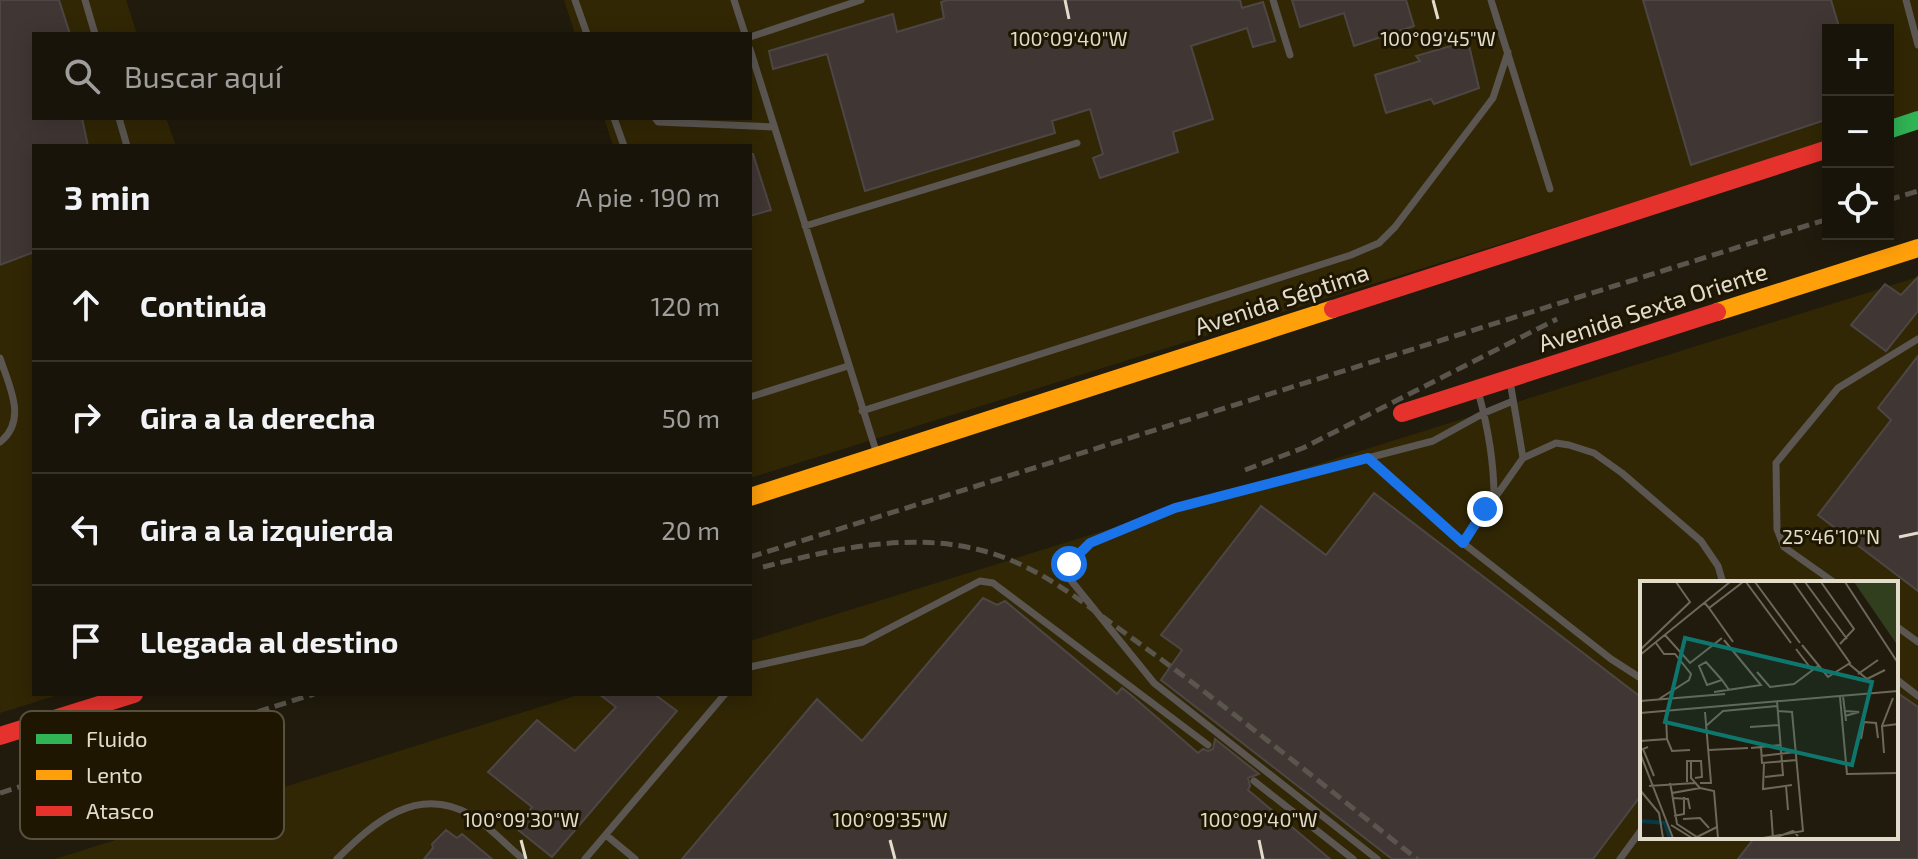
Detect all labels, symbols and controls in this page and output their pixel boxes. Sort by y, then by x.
map controls [1822,24,1894,240]
button: + [1822,24,1894,96]
text: 100°09'40"W [1011,26,1128,50]
text: 100°09'45"W [1380,26,1496,50]
search box [32,32,752,120]
icon: search [60,54,104,98]
text: Buscar aquí [124,58,282,94]
button: − [1822,96,1894,168]
button: locate [1822,168,1894,240]
text: 3 min [64,176,150,217]
text: A pie · 190 m [576,181,720,212]
street label: Avenida Sexta Oriente [1534,256,1771,357]
street label: Avenida Séptima [1191,257,1372,340]
icon: ahead [64,283,108,327]
text: Continúa [140,287,267,323]
text: 120 m [651,290,720,321]
icon: right [64,395,108,439]
text: Gira a la derecha [140,399,376,435]
text: 50 m [662,402,720,433]
route end [1467,491,1503,527]
icon: left [64,507,108,551]
text: Gira a la izquierda [140,511,394,547]
text: 20 m [661,514,720,545]
text: 25°46'10"N [1782,524,1880,548]
route start [1051,546,1087,582]
inset map [1640,581,1898,839]
icon: arrive [64,619,108,663]
text: Llegada al destino [140,623,399,659]
legend [20,711,284,839]
text: Fluido [86,725,148,751]
text: Lento [86,761,143,787]
text: Atasco [86,797,154,823]
text: 100°09'30"W [463,807,579,831]
text: 100°09'35"W [833,807,947,831]
text: 100°09'40"W [1201,807,1318,831]

